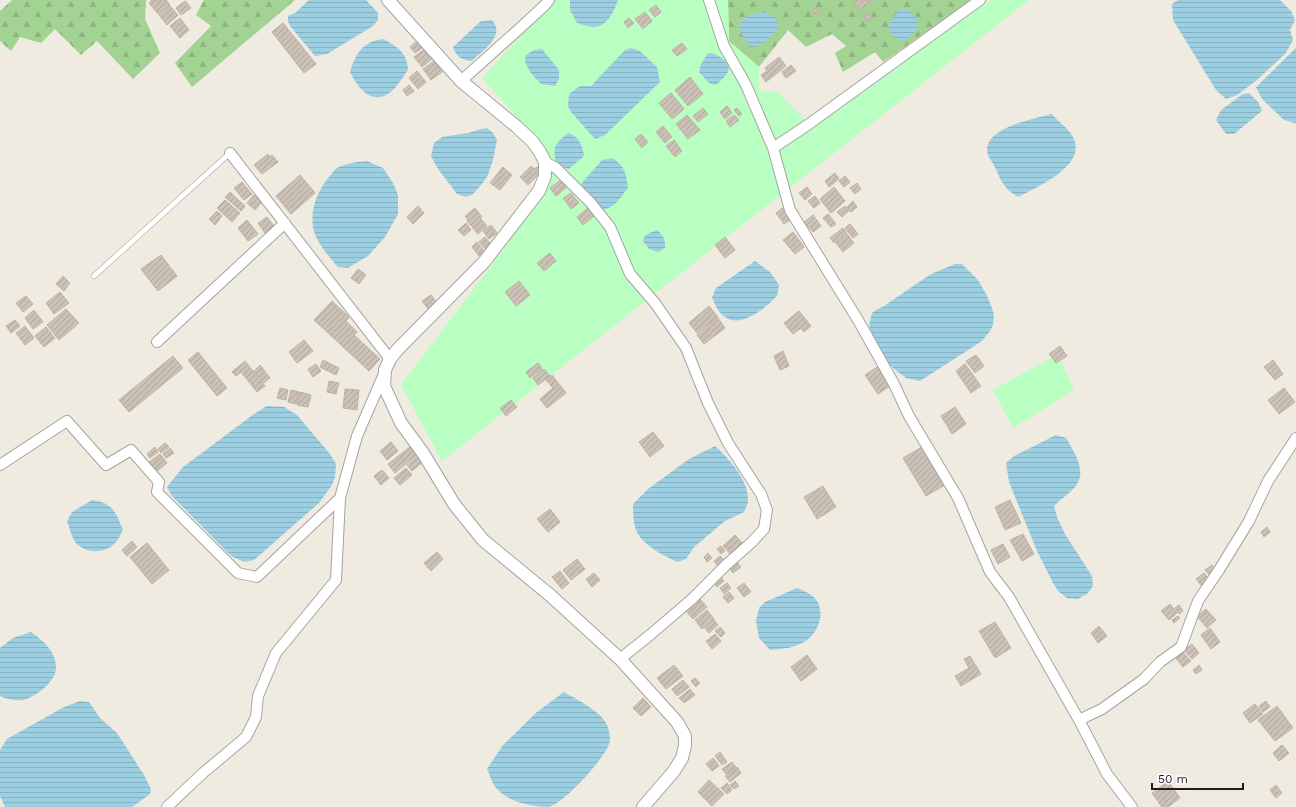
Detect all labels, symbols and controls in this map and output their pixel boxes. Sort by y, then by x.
scale bar [1152,765,1243,791]
text: 50 m [1158,772,1188,786]

